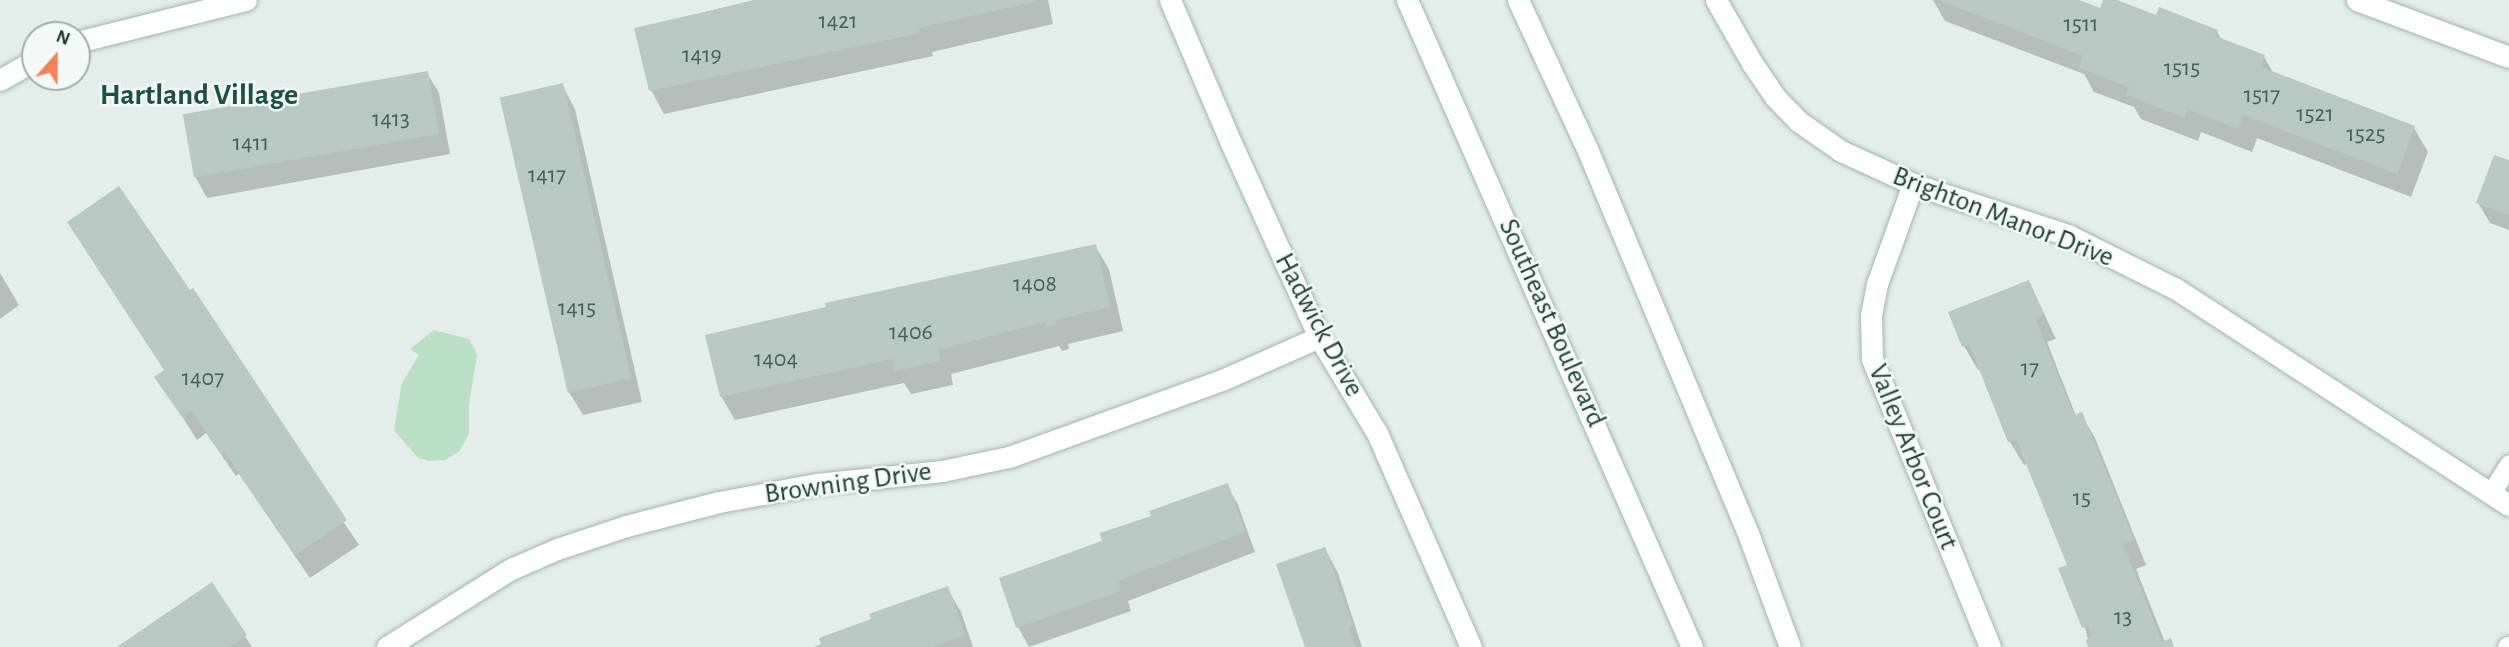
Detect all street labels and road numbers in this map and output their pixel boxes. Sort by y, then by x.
street label: Brighton Manor Drive [1888,159,2118,275]
street label: Southeast Boulevard [1491,214,1613,432]
street label: Hadwick Drive [1267,247,1371,403]
street label: Valley Arbor Court [1861,359,1965,555]
street label: Browning Drive [762,455,934,511]

